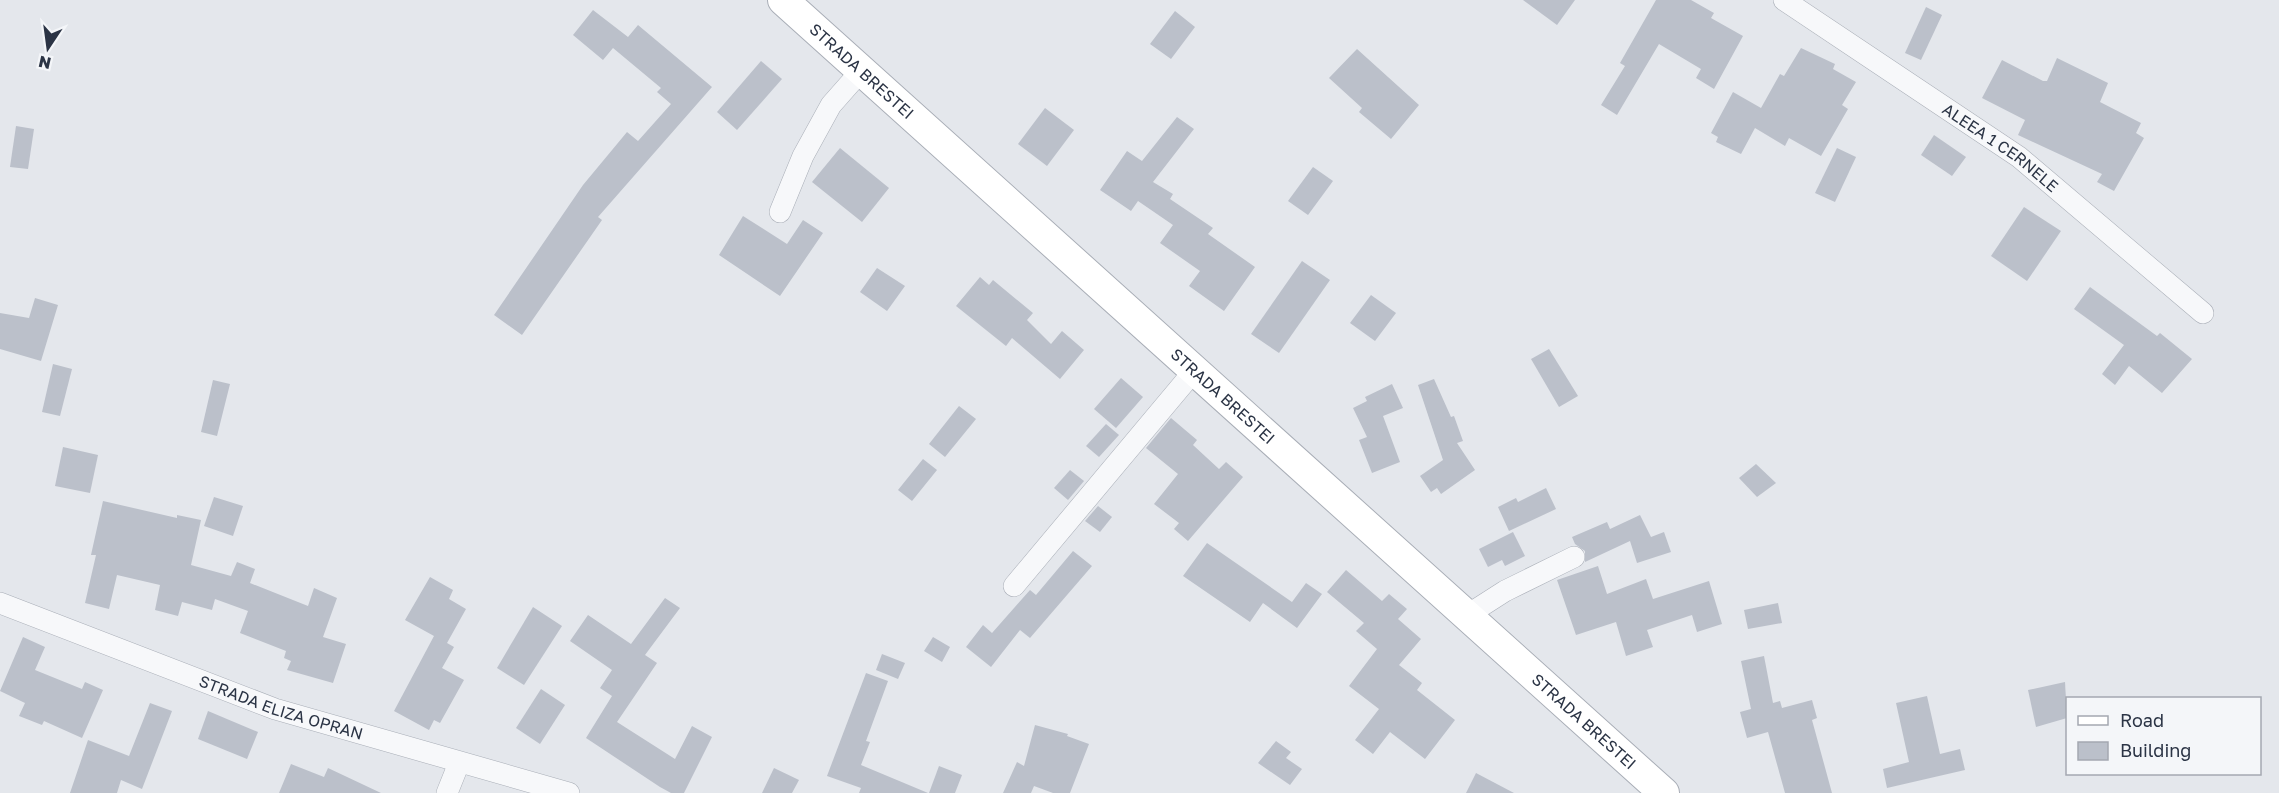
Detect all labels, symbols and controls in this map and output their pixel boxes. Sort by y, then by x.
north arrow [18,18,78,78]
street label: STRADA BRESTEI [805,19,918,123]
text: N [36,52,53,74]
street label: ALEEA 1 CERNELE [1939,99,2062,196]
street label: STRADA BRESTEI [1167,344,1279,448]
street label: STRADA BRESTEI [1528,669,1641,773]
street label: STRADA ELIZA OPRAN [196,671,365,744]
legend [2066,697,2261,775]
text: Road [2120,709,2164,731]
text: Building [2120,739,2191,761]

